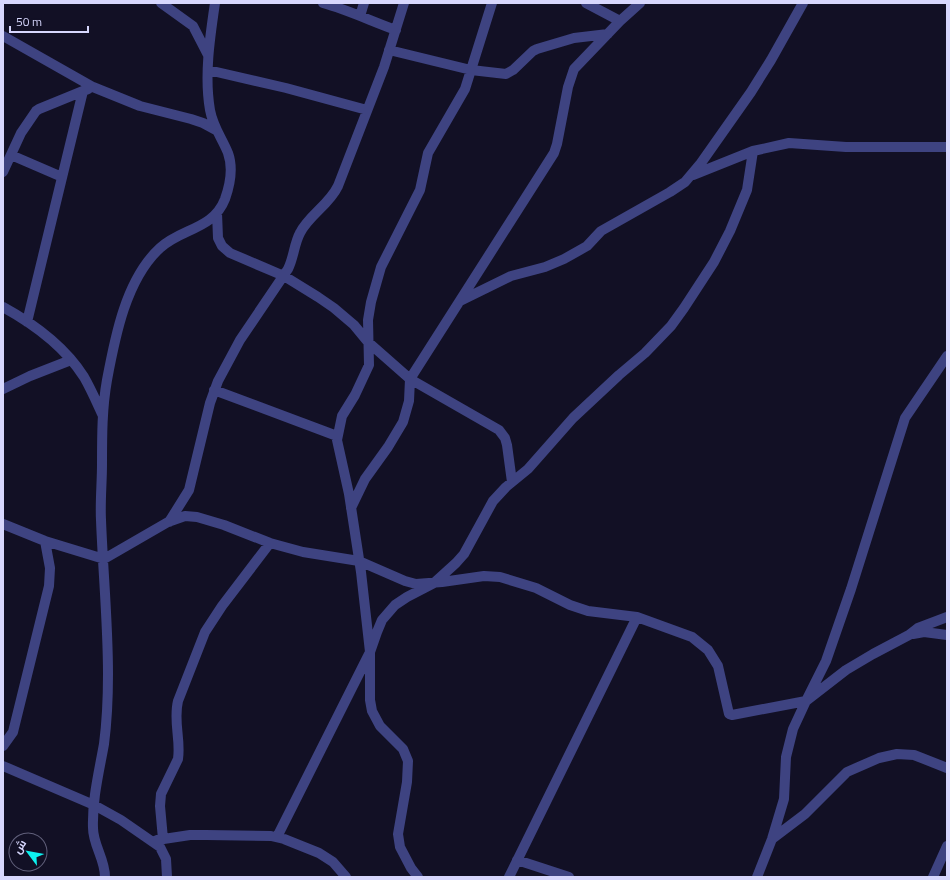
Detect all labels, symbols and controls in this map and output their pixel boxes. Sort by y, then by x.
scale bar [10,8,88,34]
text: 50 m [16,12,42,31]
north arrow [8,832,48,872]
text: ش [9,836,30,857]

